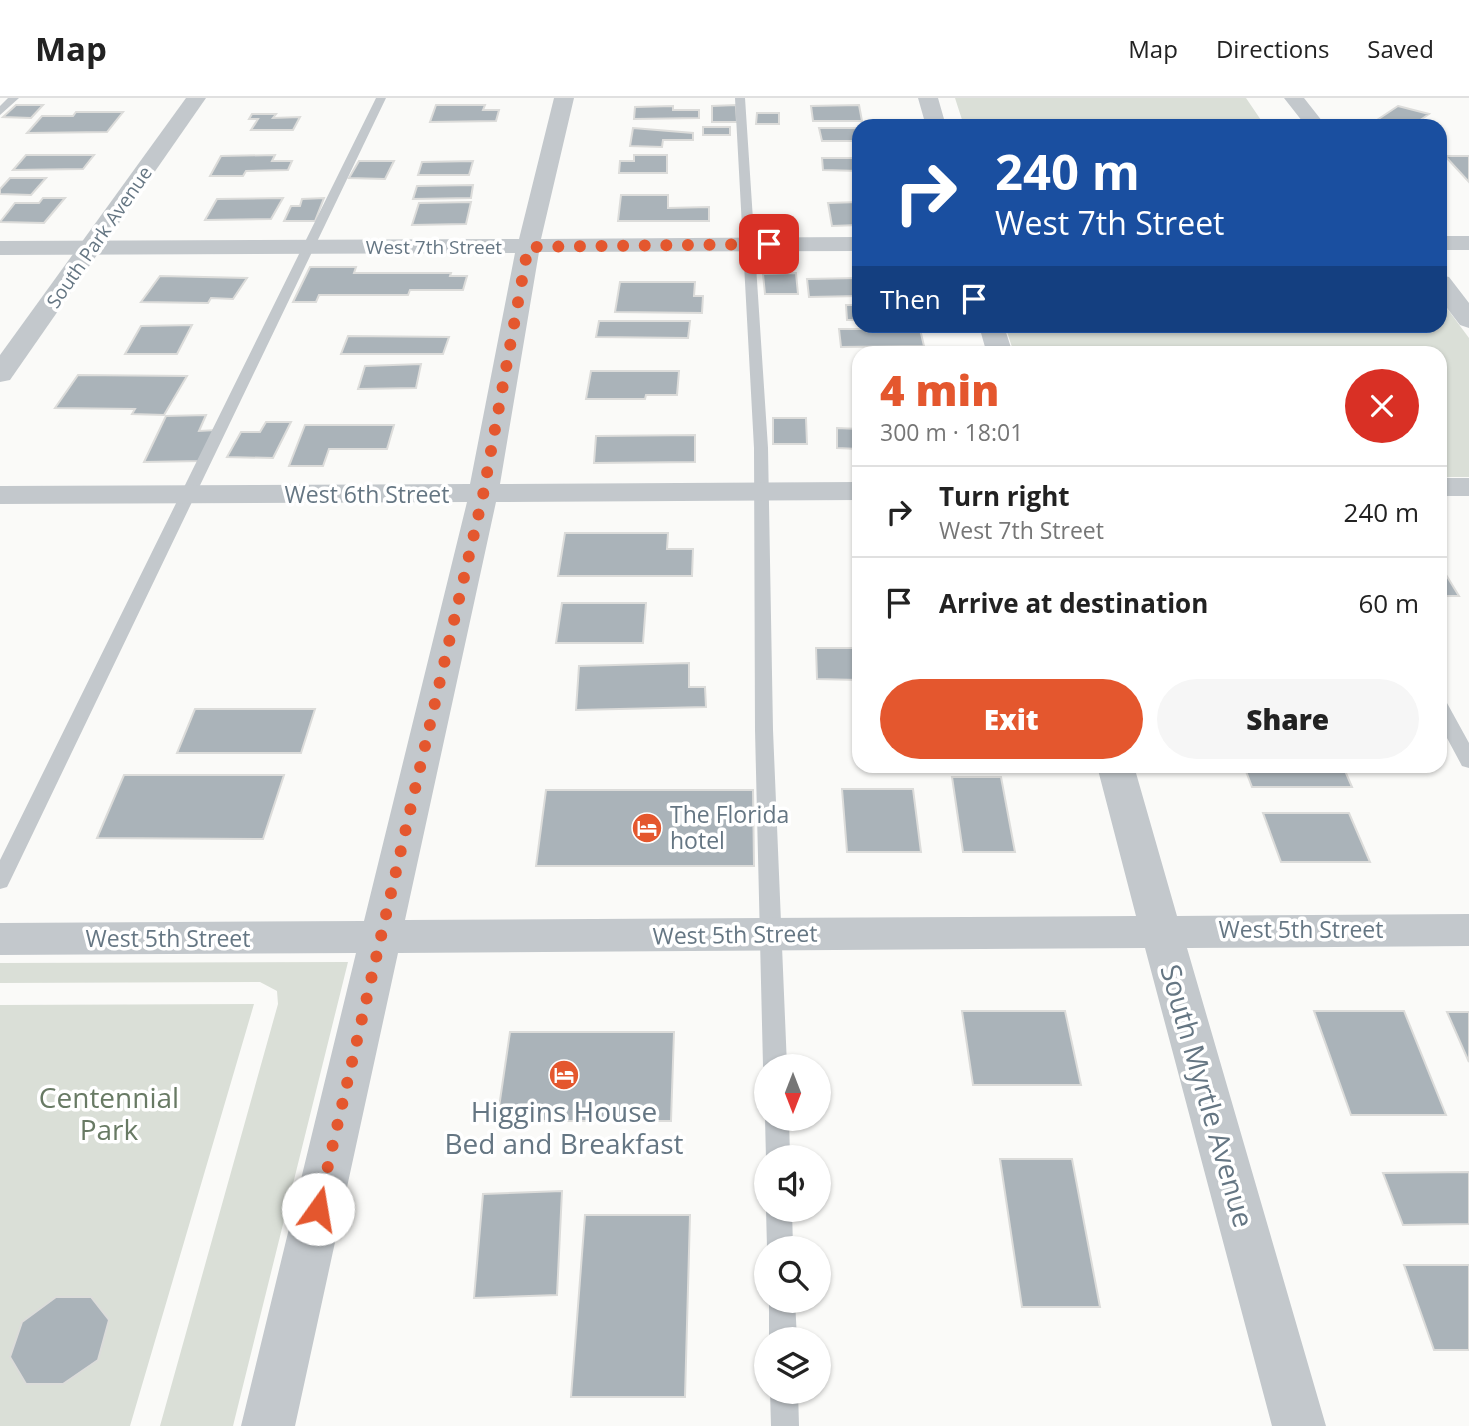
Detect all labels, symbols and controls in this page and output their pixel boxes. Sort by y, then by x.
text: Map [35,26,107,71]
text: Map [1128,32,1178,65]
text: Directions [1216,32,1329,65]
text: Saved [1367,32,1434,65]
text: 240 m [995,138,1140,204]
icon: right [880,147,971,238]
street label: South Park Avenue [40,161,158,313]
text: West 7th Street [995,201,1225,244]
pin [739,214,799,274]
icon: arrive [750,225,788,263]
street label: West 7th Street [366,234,502,260]
icon: arrive [955,280,993,318]
text: Then [880,281,941,317]
text: 4 min [880,361,999,418]
button: close [1345,369,1419,443]
text: 300 m · 18:01 [880,416,1023,448]
street label: West 6th Street [285,478,449,510]
text: Turn right [939,478,1070,514]
icon: right [880,493,918,531]
text: 240 m [1344,494,1419,530]
text: West 7th Street [939,514,1104,546]
icon: arrive [880,584,918,622]
text: Arrive at destination [939,585,1208,621]
text: 60 m [1358,585,1419,621]
button: Exit [880,679,1143,759]
button: Share [1157,679,1419,759]
place label: The Florida hotel [670,798,789,856]
hotel icon: The Florida hotel [630,811,664,845]
street label: West 5th Street [1219,913,1383,945]
street label: West 5th Street [652,917,818,951]
street label: West 5th Street [86,922,250,954]
street label: South Myrtle Avenue [1152,960,1264,1232]
north arrow [754,1054,831,1130]
map controls [754,1054,831,1404]
hotel icon: Higgins House Bed and Breakfast [547,1058,581,1092]
park label: Centennial Park [39,1078,179,1148]
place label: Higgins House Bed and Breakfast [444,1092,684,1162]
button: sound [754,1145,831,1222]
position arrow [281,1172,355,1246]
button: search [754,1236,831,1313]
button: layers [754,1327,831,1404]

